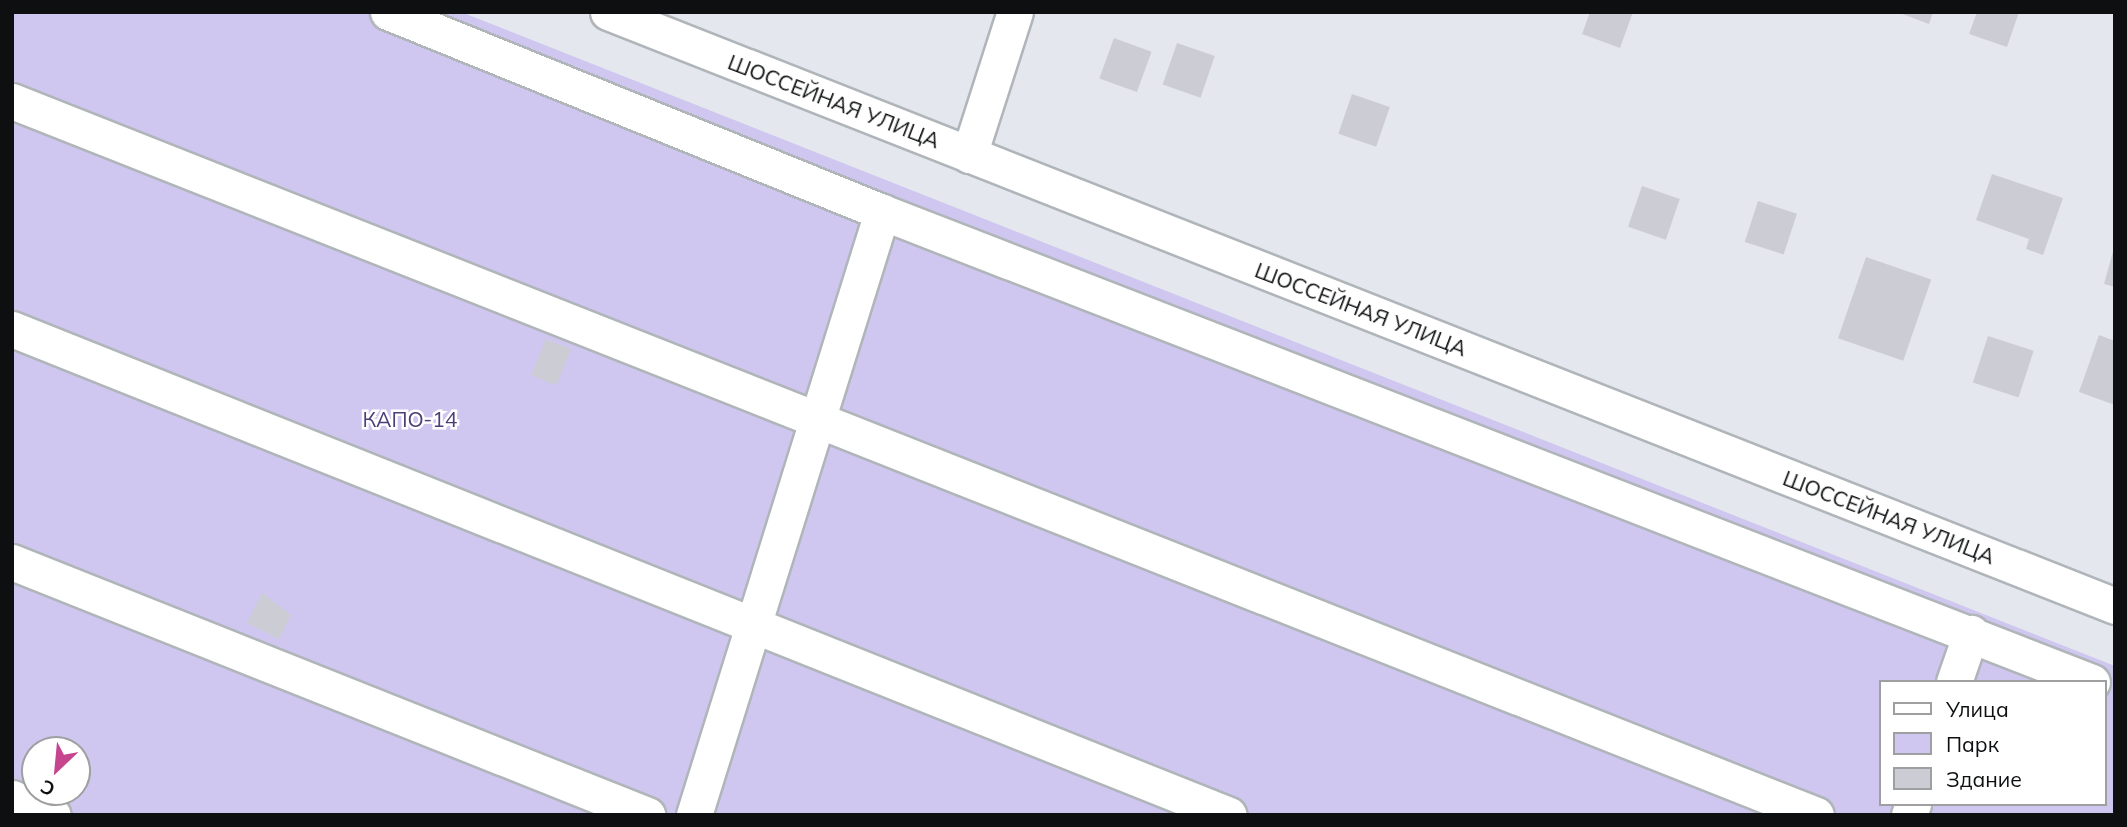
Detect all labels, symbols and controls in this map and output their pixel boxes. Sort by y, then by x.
street label: ШОССЕЙНАЯ УЛИЦА [725,49,943,153]
street label: ШОССЕЙНАЯ УЛИЦА [1252,257,1470,361]
park label: КАПО-14 [363,406,457,432]
street label: ШОССЕЙНАЯ УЛИЦА [1780,465,1998,569]
legend [1878,680,2106,806]
text: Улица [1946,696,2009,722]
text: Парк [1946,731,1999,757]
north arrow [21,736,91,806]
text: Здание [1946,766,2022,792]
text: С [37,774,59,802]

